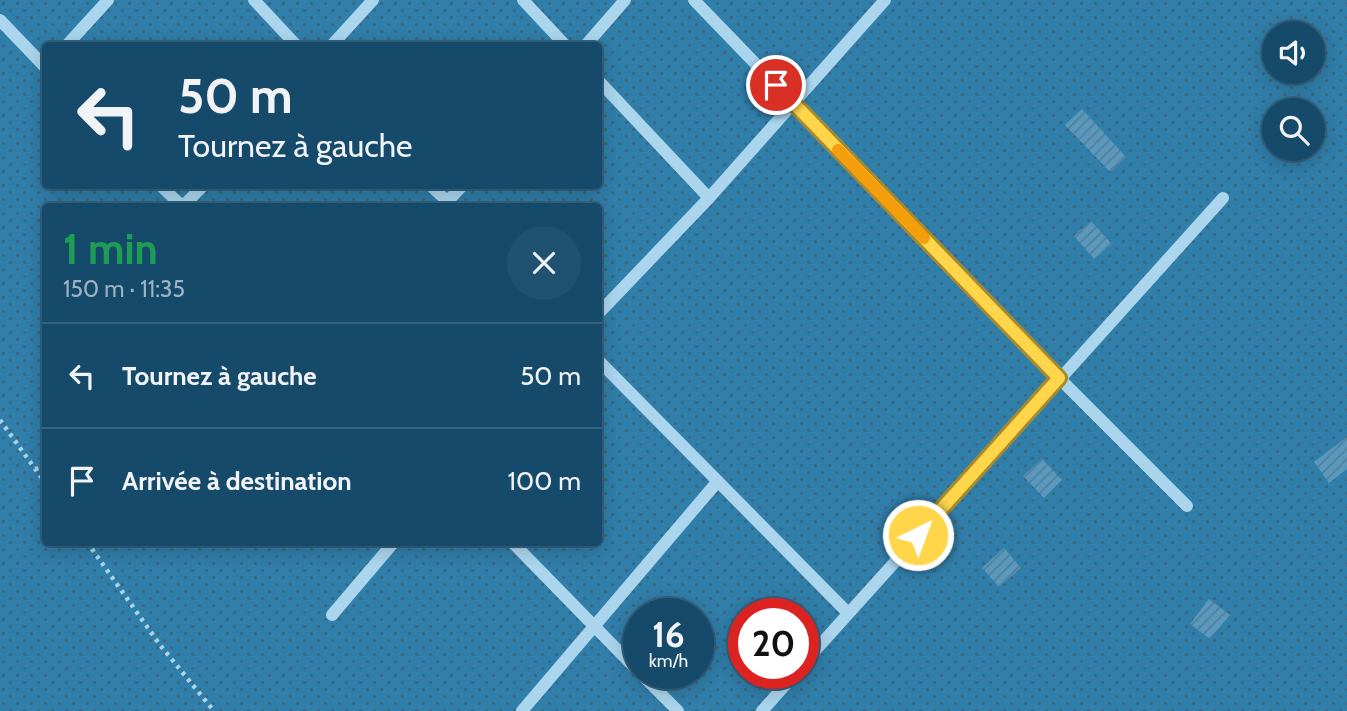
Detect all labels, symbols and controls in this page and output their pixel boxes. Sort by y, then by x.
map controls [1262,21,1325,161]
button: sound [1262,21,1325,84]
pin [746,55,806,115]
text: 50 m [178,66,293,125]
icon: arrive [757,66,795,104]
icon: left [63,70,154,161]
button: search [1262,98,1325,161]
text: Tournez à gauche [178,126,412,165]
text: 1 min [63,223,158,275]
button: close [507,226,581,300]
text: 150 m · 11:35 [63,275,185,303]
icon: left [63,357,101,395]
text: Tournez à gauche [122,360,317,392]
text: 50 m [520,360,581,392]
icon: arrive [63,462,101,500]
text: Arrivée à destination [122,465,352,497]
text: 100 m [508,465,581,497]
position arrow [881,498,955,572]
speed limit sign: 20 [728,598,819,689]
text: 16 [652,613,685,656]
text: km/h [649,650,688,672]

